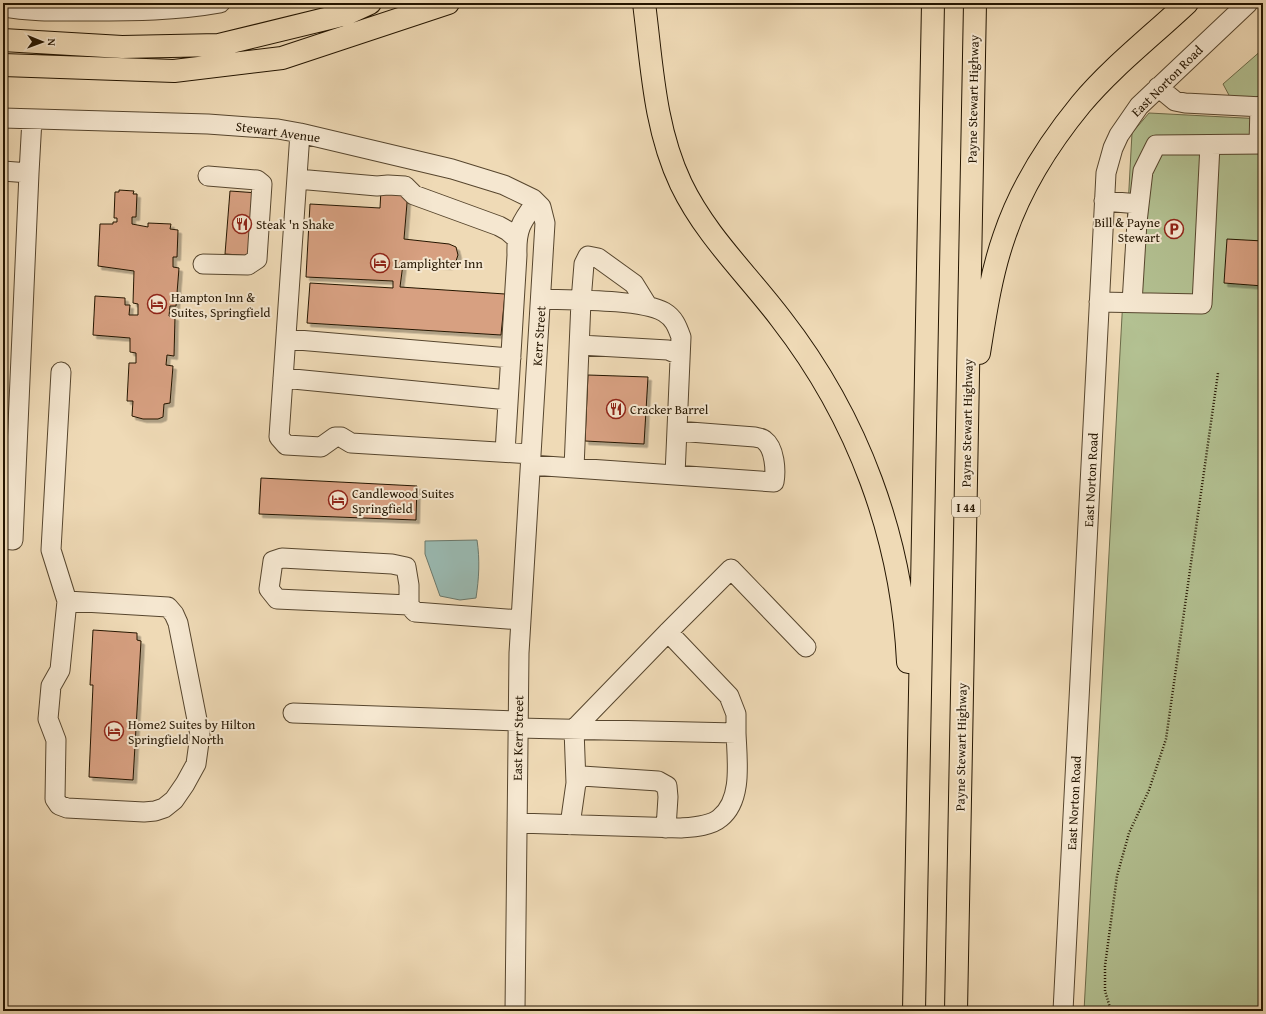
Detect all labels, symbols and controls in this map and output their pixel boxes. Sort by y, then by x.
north arrow [22,22,62,62]
street label: Payne Stewart Highway [962,34,984,163]
text: N [44,38,60,47]
street label: East Norton Road [1127,41,1207,121]
street label: Stewart Avenue [235,117,321,147]
restaurant icon: Steak 'n Shake [231,213,253,235]
place label: Bill & Payne Stewart [1094,213,1160,247]
place label: Steak 'n Shake [256,215,334,234]
parking icon: Bill & Payne Stewart [1163,218,1185,240]
hotel icon: Lamplighter Inn [369,252,391,274]
place label: Lamplighter Inn [394,254,483,273]
place label: Hampton Inn & Suites, Springfield [171,288,271,322]
hotel icon: Hampton Inn & Suites, Springfield [146,293,168,315]
street label: Kerr Street [527,305,551,367]
street label: Payne Stewart Highway [956,358,978,487]
restaurant icon: Cracker Barrel [605,398,627,420]
place label: Cracker Barrel [630,400,709,419]
street label: East Norton Road [1079,432,1103,528]
place label: Candlewood Suites Springfield [352,484,454,518]
hotel icon: Candlewood Suites Springfield [327,489,349,511]
road number: I 44 [952,497,980,517]
street label: Payne Stewart Highway [950,682,972,811]
street label: East Kerr Street [508,695,528,781]
place label: Home2 Suites by Hilton Springfield North [128,715,256,749]
hotel icon: Home2 Suites by Hilton Springfield North [103,720,125,742]
street label: East Norton Road [1062,755,1086,851]

